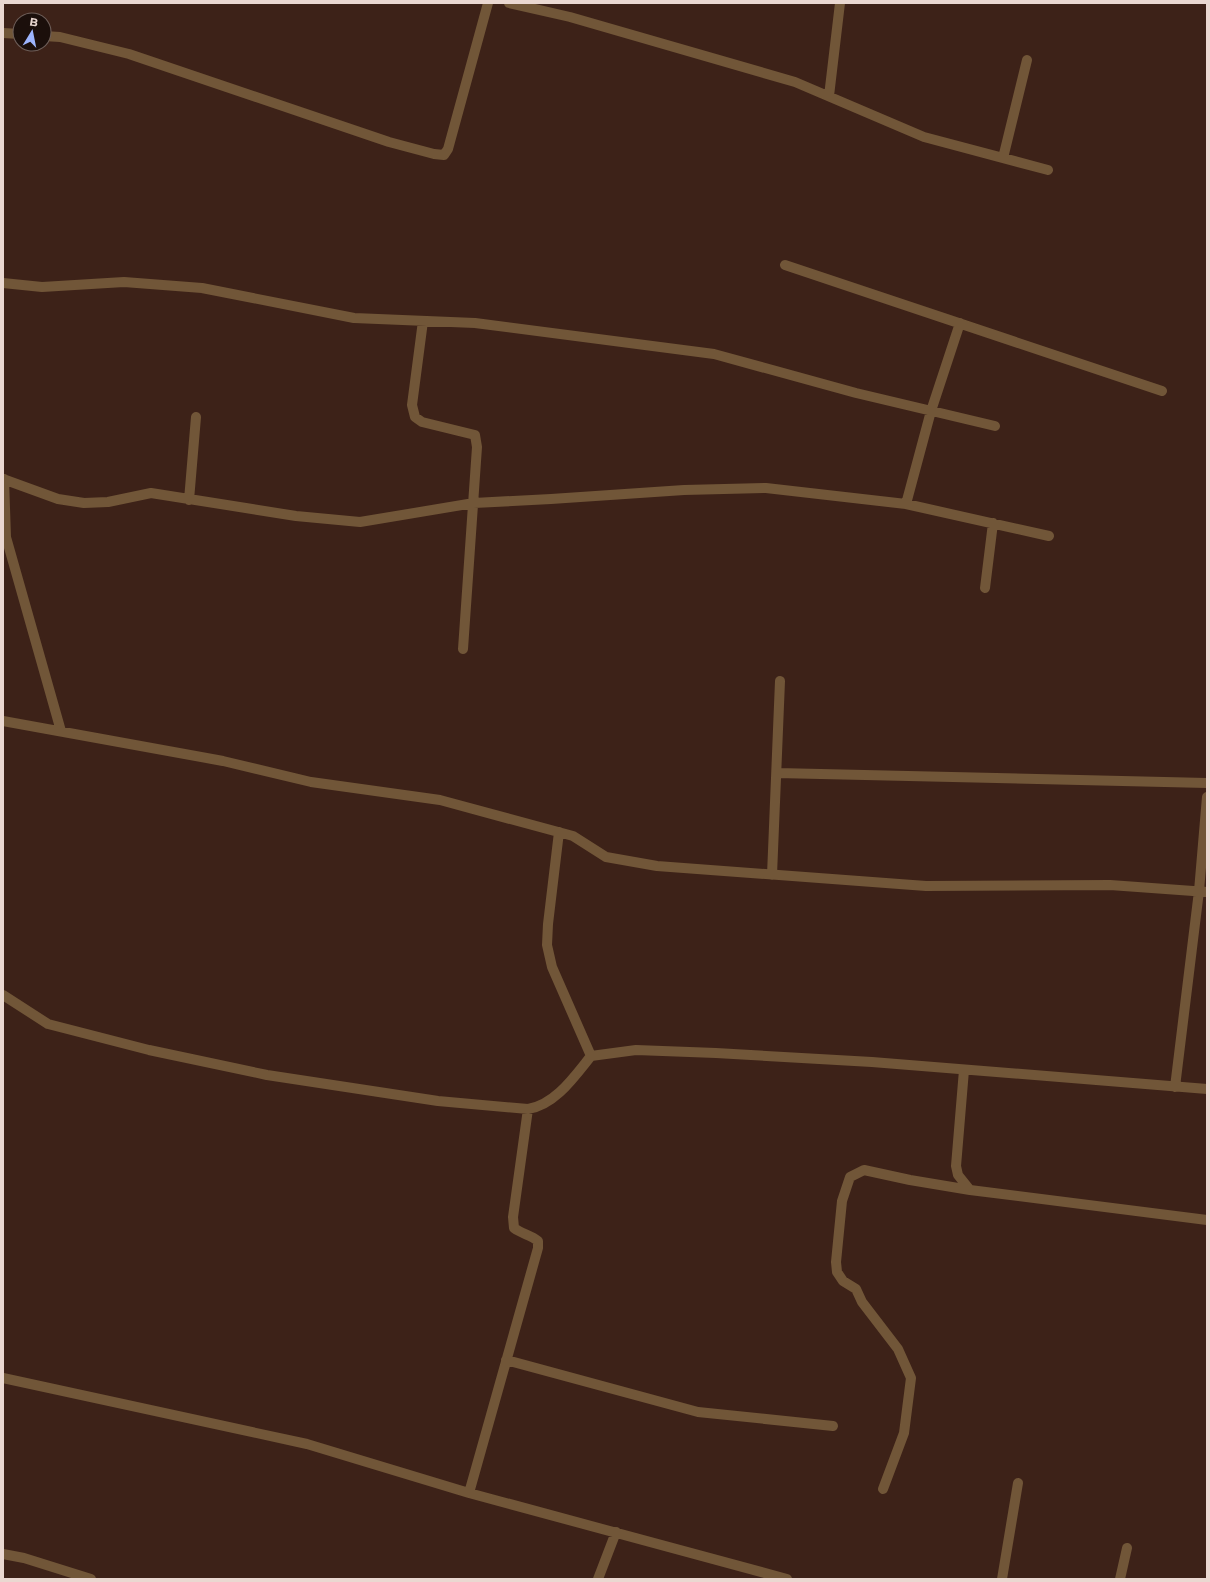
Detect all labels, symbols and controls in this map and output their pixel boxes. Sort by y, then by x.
north arrow [12,12,52,52]
text: B [28,15,39,30]

